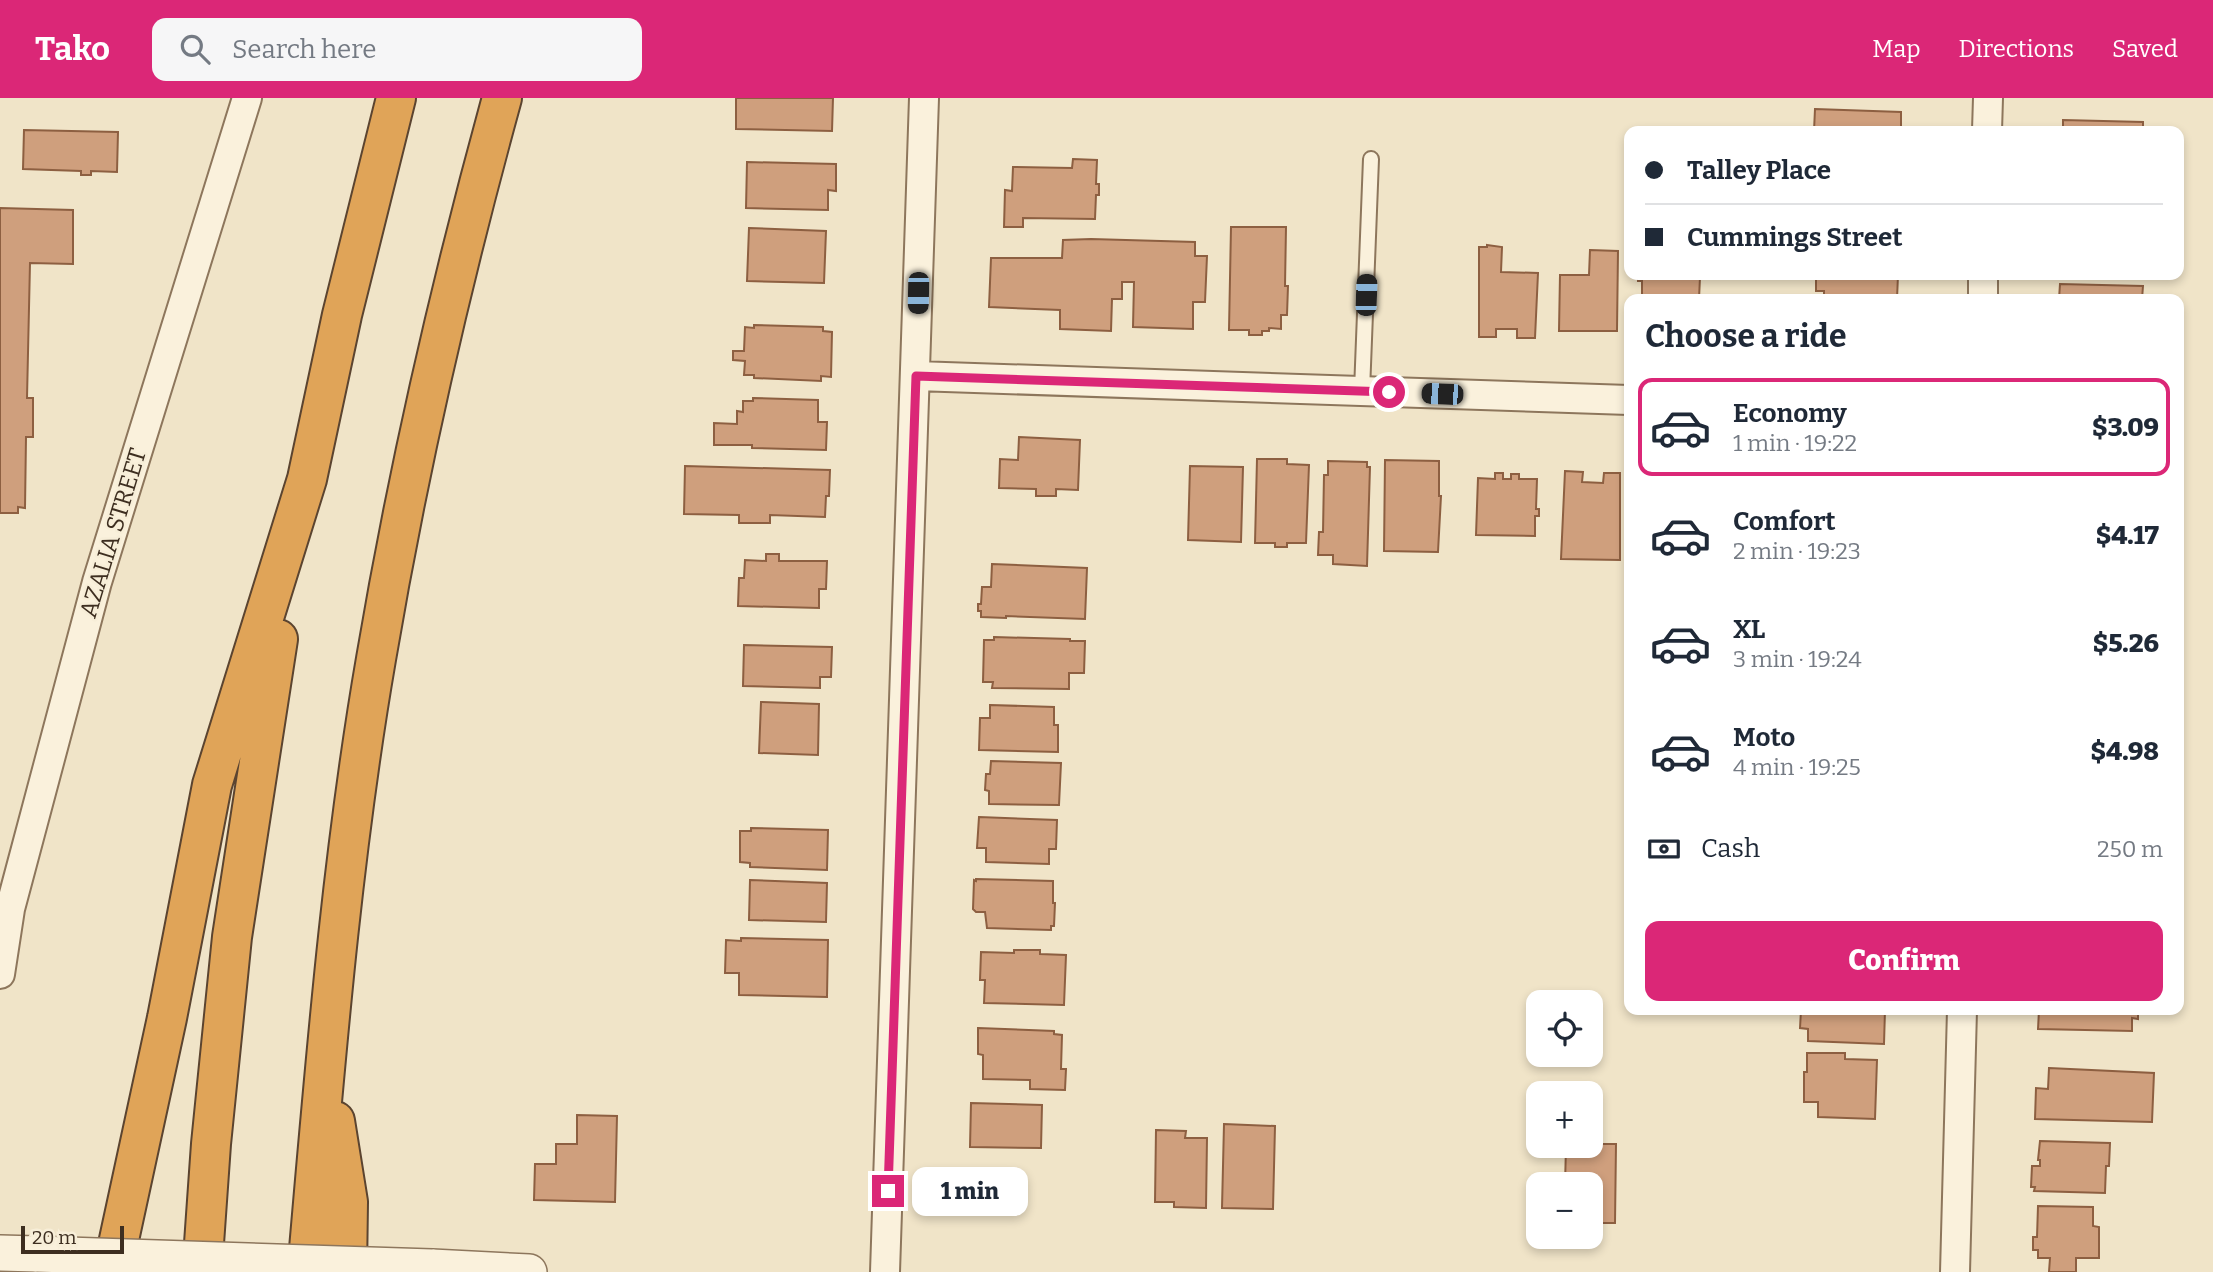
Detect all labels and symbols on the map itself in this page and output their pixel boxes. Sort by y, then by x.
car [908,272,929,314]
car [1355,274,1378,316]
route start [1373,376,1405,408]
car [1421,383,1464,405]
street label: AZALIA STREET [74,445,152,621]
callout: 1 min [912,1166,1028,1216]
route end [872,1175,904,1207]
scale bar [21,1223,124,1255]

